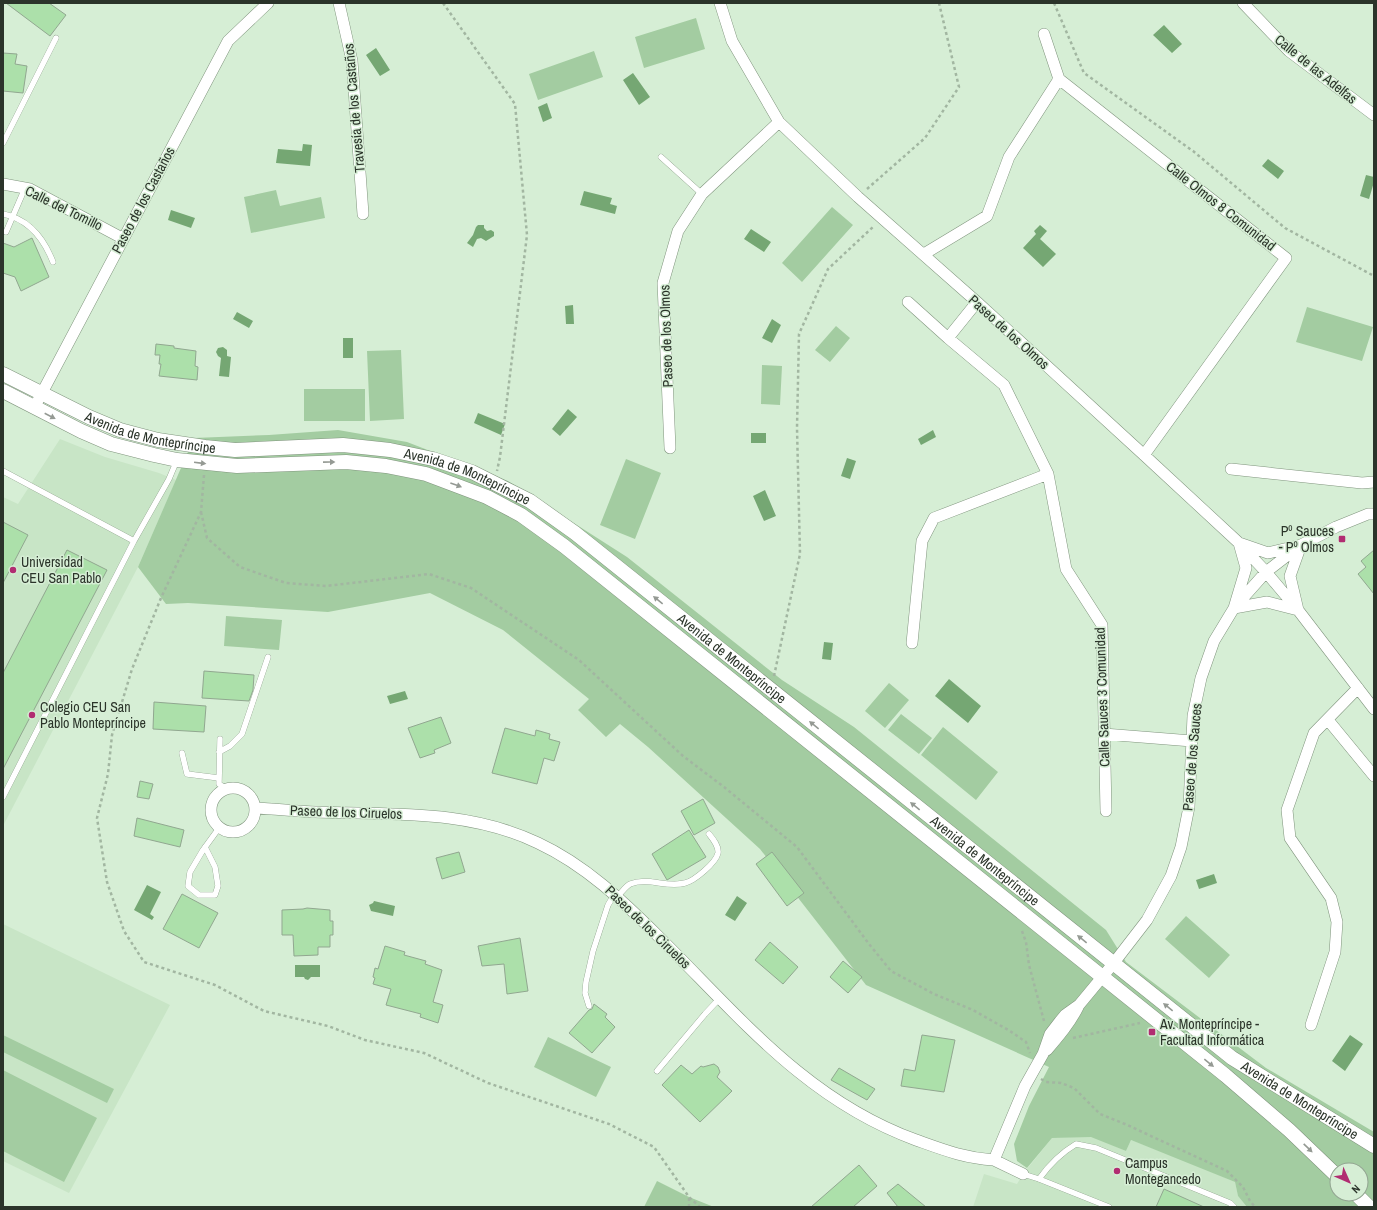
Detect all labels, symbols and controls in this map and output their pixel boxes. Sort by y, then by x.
street label: Calle de las Adelfas [1271,30,1361,108]
street label: Travesía de los Castaños [339,42,369,173]
street label: Paseo de los Castaños [107,143,179,256]
street label: Calle Olmos 8 Comunidad [1162,157,1280,255]
street label: Calle del Tomillo [22,181,106,235]
street label: Paseo de los Olmos [655,284,677,388]
street label: Paseo de los Olmos [965,291,1053,373]
street label: Avenida de Montepríncipe [81,407,217,457]
one-way arrow [44,413,56,419]
street label: Avenida de Montepríncipe [401,444,533,509]
one-way arrow [194,459,206,466]
one-way arrow [323,459,336,465]
one-way arrow [451,483,463,489]
place label: Pº Sauces - Pº Olmos [1279,522,1334,556]
marker: Pº Sauces - Pº Olmos [1337,534,1347,544]
place label: Universidad CEU San Pablo [21,553,101,587]
marker: Universidad CEU San Pablo [8,565,18,575]
one-way arrow [652,595,663,604]
street label: Avenida de Montepríncipe [673,609,790,707]
street label: Calle Sauces 3 Comunidad [1091,627,1113,767]
place label: Colegio CEU San Pablo Montepríncipe [40,698,146,732]
street label: Paseo de los Sauces [1178,702,1206,812]
marker: Colegio CEU San Pablo Montepríncipe [27,710,37,720]
one-way arrow [808,720,819,729]
street label: Paseo de los Ciruelos [290,801,403,823]
one-way arrow [910,801,921,810]
street label: Avenida de Montepríncipe [926,811,1043,910]
street label: Paseo de los Ciruelos [601,882,695,973]
one-way arrow [1077,935,1088,944]
one-way arrow [1162,1003,1173,1012]
place label: Av. Montepríncipe - Facultad Informática [1159,1015,1265,1049]
marker: Av. Montepríncipe - Facultad Informática [1147,1027,1157,1037]
street label: Avenida de Montepríncipe [1237,1056,1362,1143]
one-way arrow [1204,1058,1215,1067]
one-way arrow [1303,1143,1313,1153]
place label: Campus Montegancedo [1125,1154,1201,1188]
north arrow [1329,1162,1369,1202]
marker: Campus Montegancedo [1112,1166,1122,1176]
text: N [1349,1182,1363,1196]

